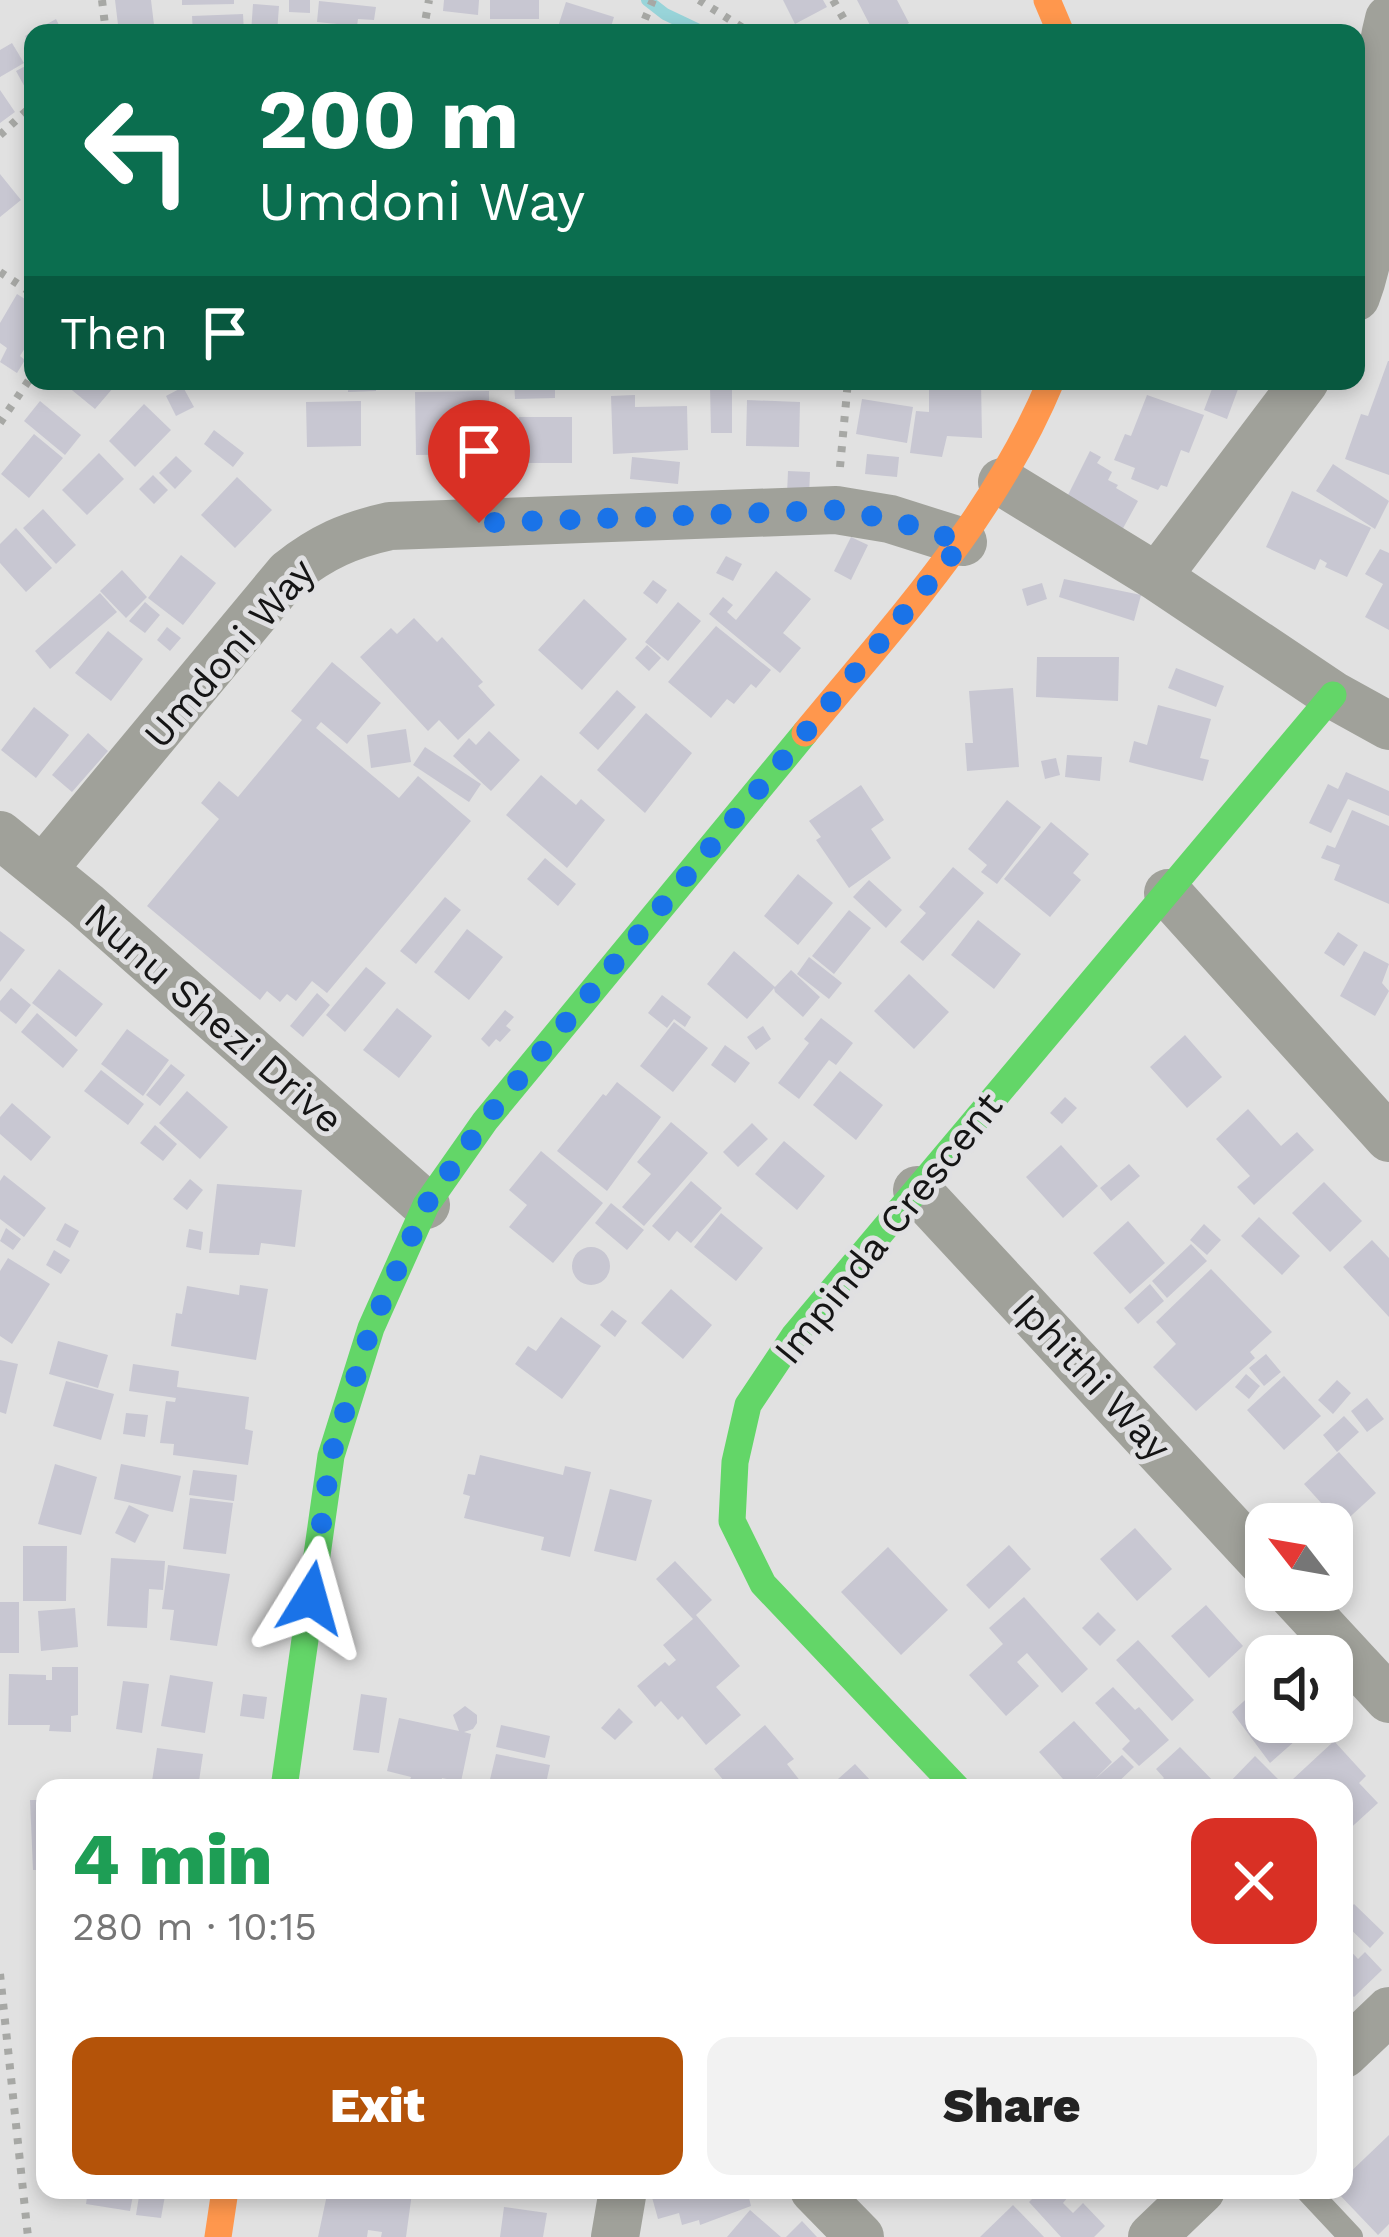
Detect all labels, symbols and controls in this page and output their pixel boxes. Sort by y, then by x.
text: 200 m [258,70,519,168]
icon: left [60,72,216,228]
text: Umdoni Way [258,170,585,233]
icon: arrive [192,300,258,366]
text: Then [60,307,168,360]
pin [428,400,530,523]
icon: arrive [446,418,512,484]
street label: Umdoni Way [135,549,323,757]
street label: Nunu Shezi Drive [76,894,352,1142]
street label: Impinda Crescent [765,1083,1011,1373]
street label: Iphithi Way [1004,1285,1180,1469]
north arrow [1245,1503,1353,1611]
map controls [1245,1503,1353,1743]
position arrow [248,1535,374,1661]
button: sound [1245,1635,1353,1743]
text: 4 min [72,1817,272,1901]
button: close [1191,1818,1317,1944]
text: 280 m · 10:15 [72,1904,317,1949]
button: Exit [72,2037,683,2175]
button: Share [707,2037,1317,2175]

